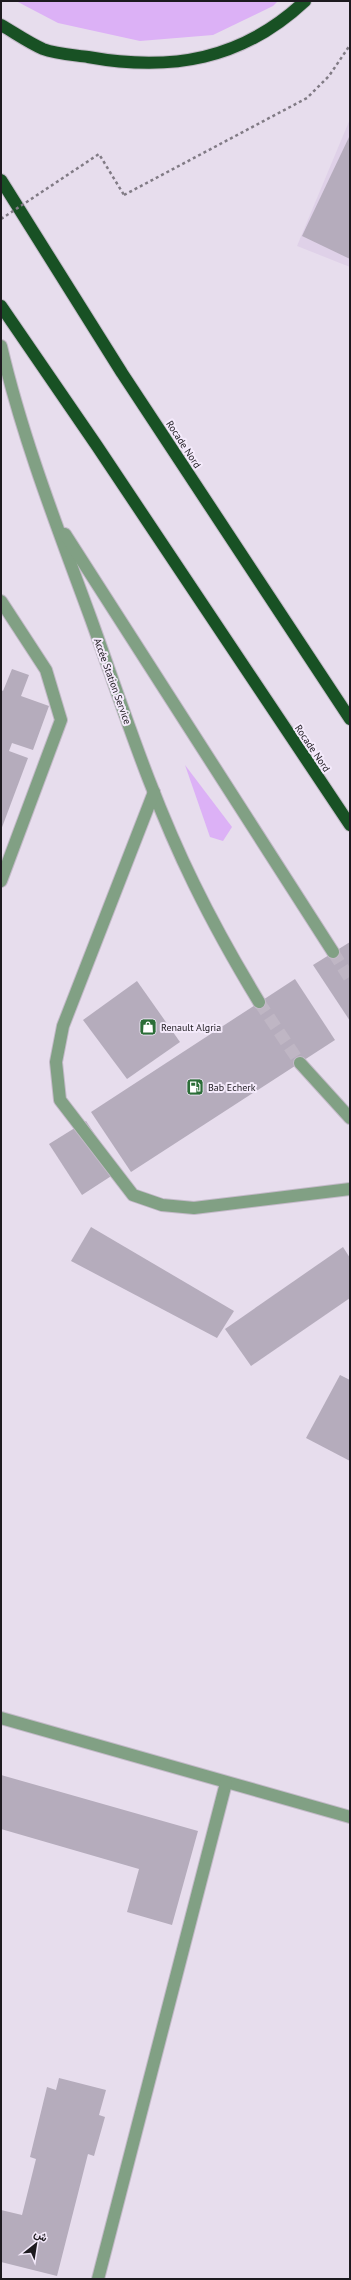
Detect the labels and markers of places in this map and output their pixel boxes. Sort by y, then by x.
shop icon: Renault Algria [138,1017,158,1037]
place label: Renault Algria [161,1021,221,1034]
fuel station icon: Bab Echerk [185,1077,205,1097]
place label: Bab Echerk [208,1081,256,1094]

